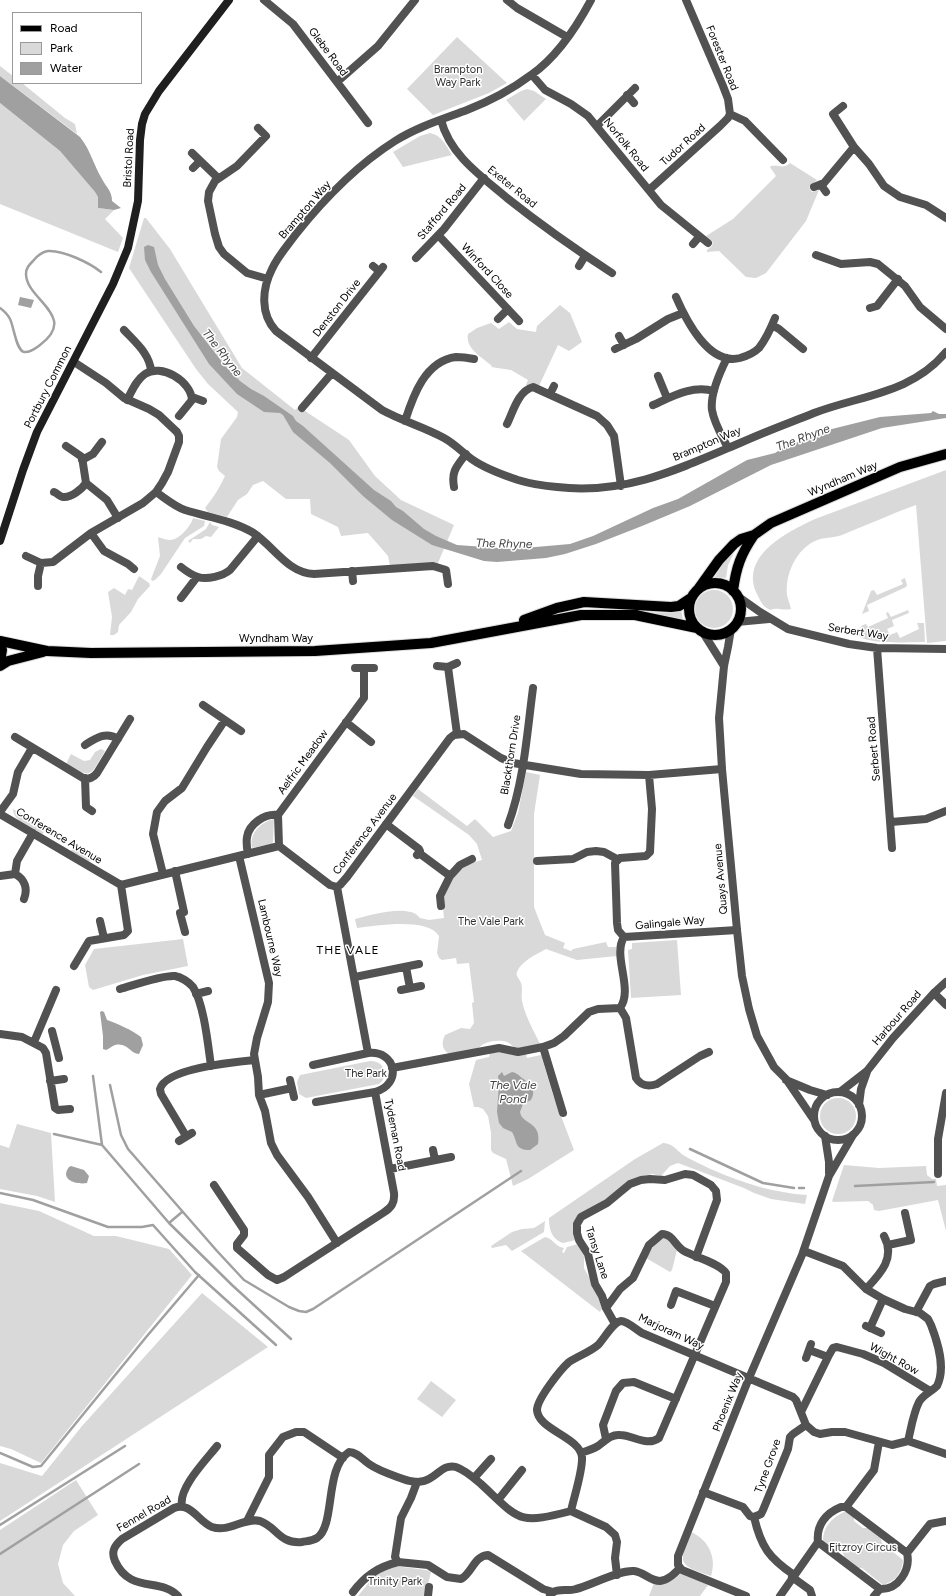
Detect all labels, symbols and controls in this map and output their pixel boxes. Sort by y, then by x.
legend [12,12,142,84]
text: Road [50,21,78,35]
street label: Forester Road [703,24,741,92]
street label: Glebe Road [305,25,351,79]
text: Park [50,41,73,55]
text: Water [50,61,82,75]
park label: Brampton Way Park [434,63,482,89]
street label: Norfolk Road [600,116,652,174]
street label: Tudor Road [658,121,708,169]
street label: Bristol Road [121,128,137,188]
street label: Exeter Road [485,163,539,211]
street label: Brampton Way [276,178,334,242]
street label: Stafford Road [415,181,469,243]
street label: Winford Close [458,241,516,301]
street label: Denston Drive [310,276,364,340]
water label: The Rhyne [199,326,245,380]
street label: Portbury Common [21,344,75,430]
water label: The Rhyne [774,422,832,454]
street label: Brampton Way [671,424,743,464]
street label: Wyndham Way [806,458,880,500]
water label: The Rhyne [476,536,532,552]
street label: Serbert Way [827,621,889,643]
street label: Wyndham Way [239,632,313,646]
street label: Blackthorn Drive [498,714,524,796]
street label: Serbert Road [865,716,883,782]
street label: Aelfric Meadow [275,727,331,797]
street label: Conference Avenue [330,791,400,877]
street label: Conference Avenue [14,805,104,867]
street label: Quays Avenue [711,843,731,915]
street label: Lambourne Way [255,898,285,978]
street label: Galingale Way [635,913,705,933]
park label: The Vale Park [458,915,524,929]
district label: THE VALE [317,943,379,957]
street label: Harbour Road [870,988,924,1048]
park label: The Park [345,1067,387,1081]
water label: The Vale Pond [490,1078,536,1106]
street label: Tydeman Road [382,1098,408,1172]
street label: Tansy Lane [582,1225,612,1281]
street label: Marjoram Way [636,1311,706,1353]
street label: Wight Row [867,1340,921,1378]
street label: Phoenix Way [710,1370,746,1434]
street label: Tyne Grove [752,1437,784,1495]
street label: Fennel Road [114,1493,174,1535]
park label: Fitzroy Circus [829,1541,897,1555]
park label: Trinity Park [368,1575,422,1589]

